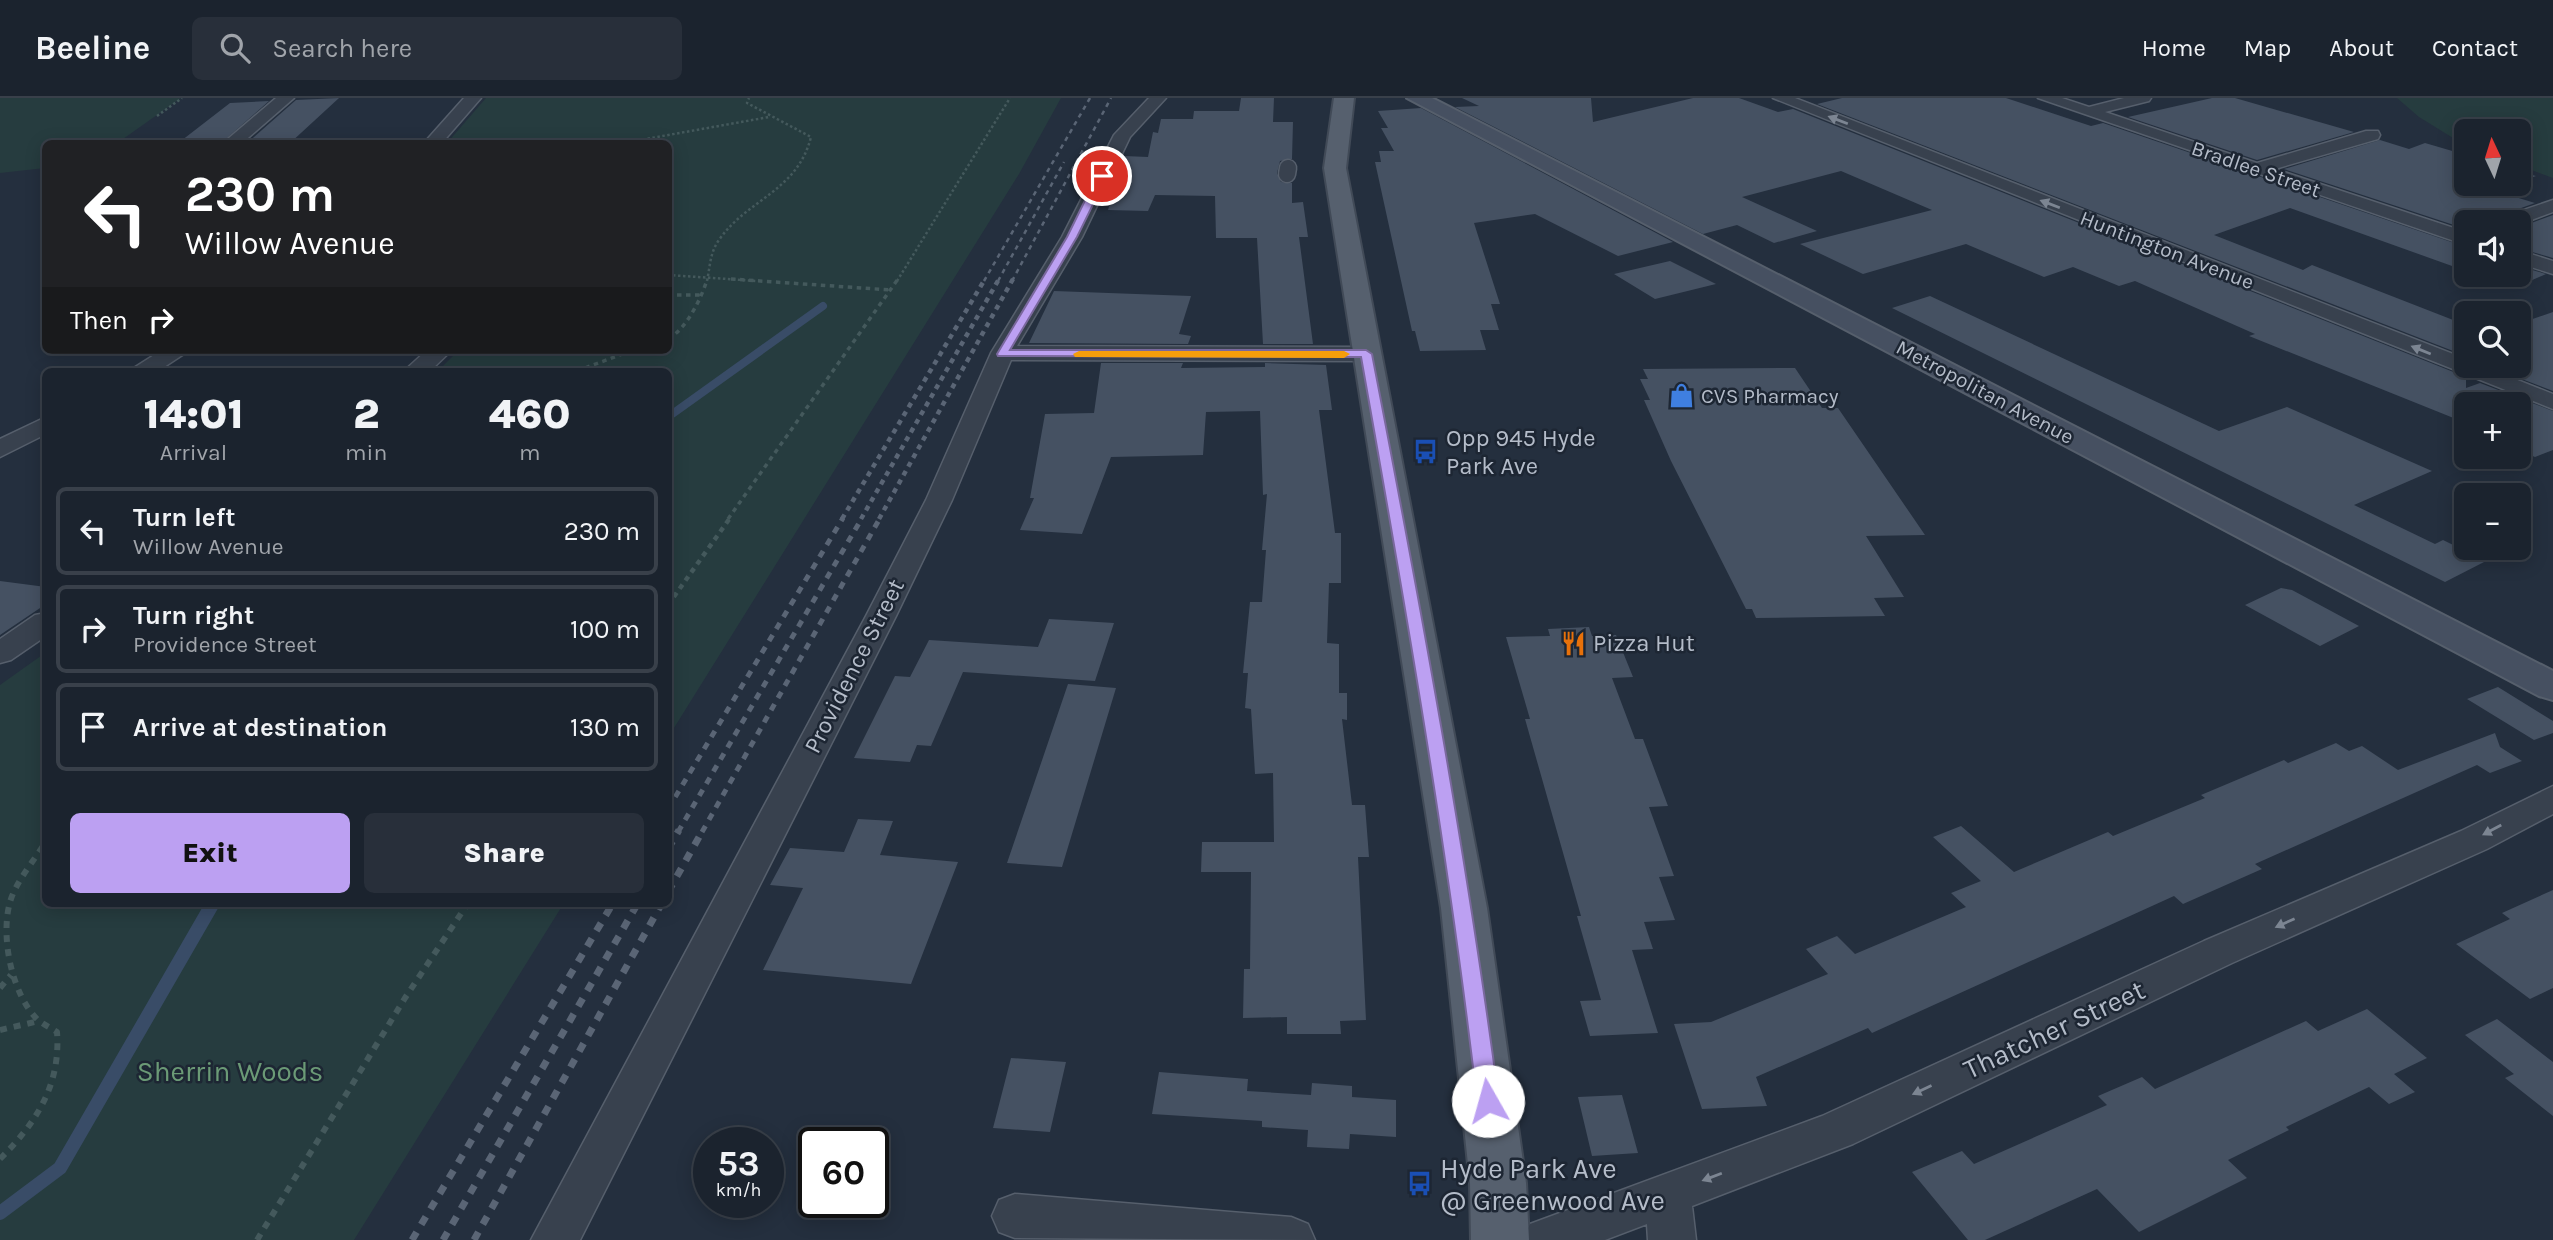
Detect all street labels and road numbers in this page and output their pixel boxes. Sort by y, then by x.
street label: Bradlee Street [2188,136,2324,202]
street label: Huntington Avenue [2077,206,2257,294]
street label: Metropolitan Avenue [1892,335,2078,449]
street label: Providence Street [798,574,910,758]
street label: Thatcher Street [1958,973,2150,1086]

